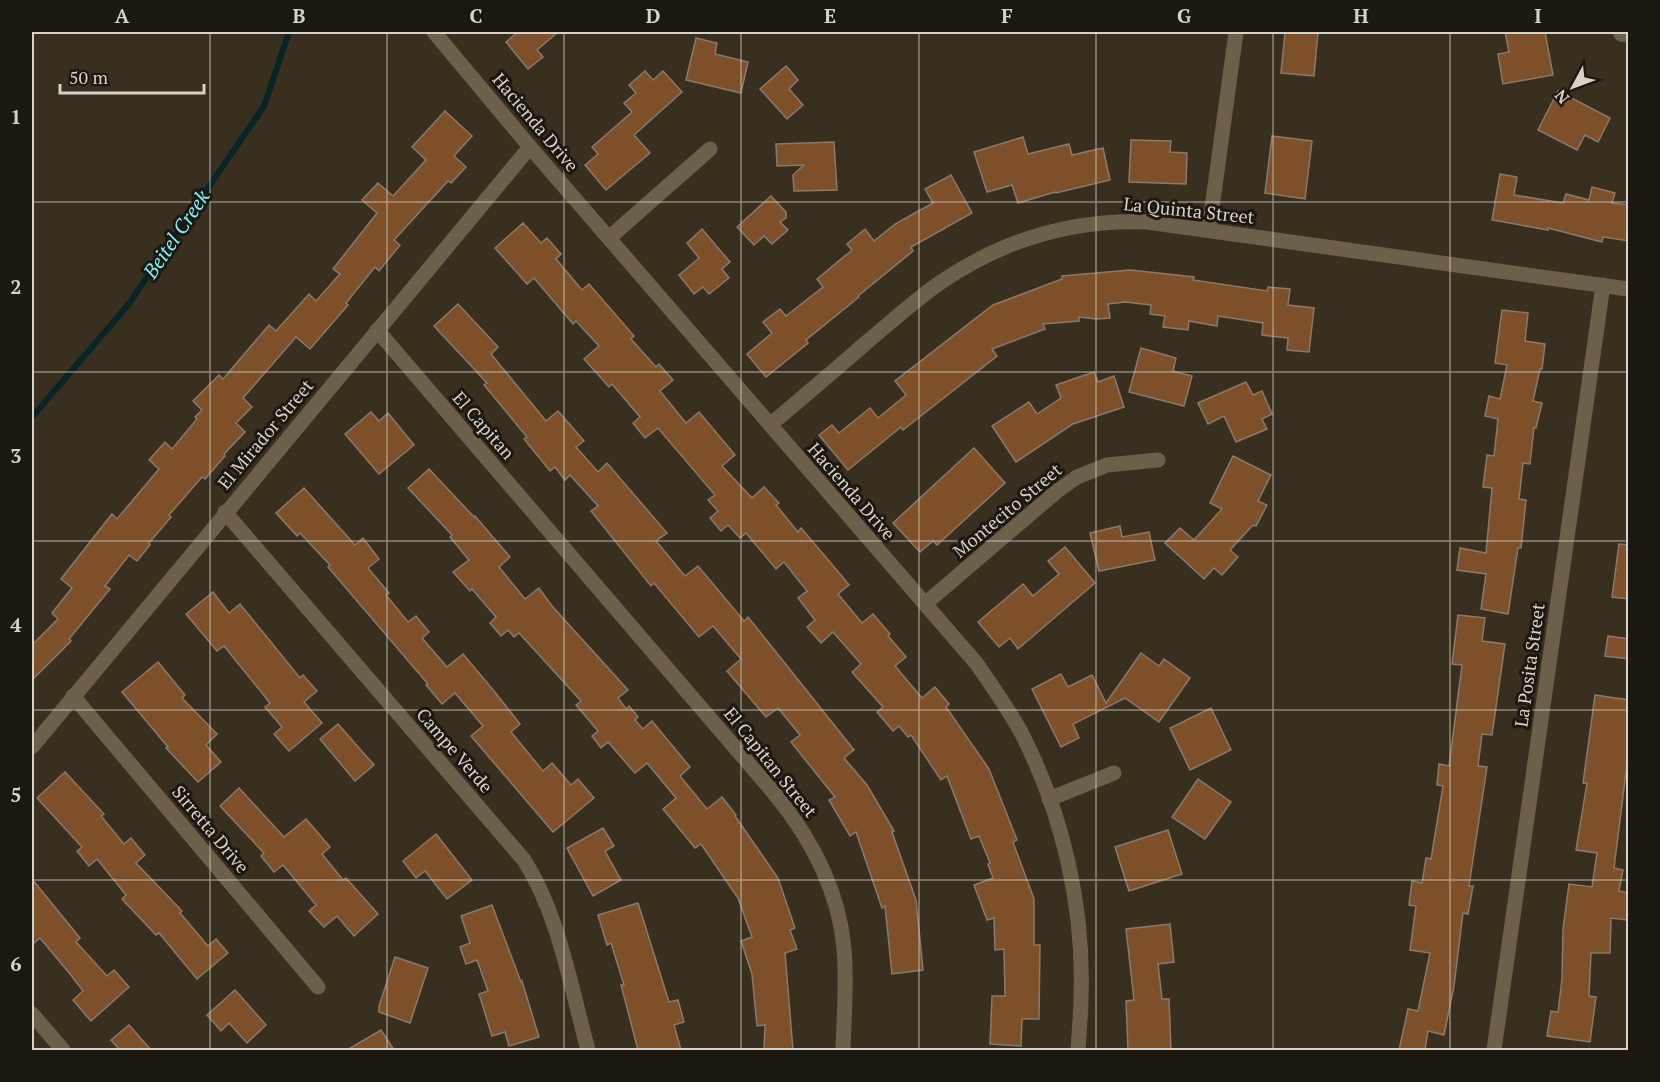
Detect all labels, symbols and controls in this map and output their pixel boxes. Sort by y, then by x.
text: A [115,2,130,29]
text: B [293,2,306,29]
text: C [469,2,483,29]
text: D [646,2,660,29]
text: E [824,2,836,29]
text: F [1001,2,1013,29]
text: G [1177,2,1191,29]
text: H [1353,2,1369,29]
text: I [1534,2,1542,29]
scale bar [60,57,204,95]
north arrow [1543,57,1603,117]
text: 50 m [69,65,109,89]
street label: Hacienda Drive [488,68,584,176]
text: N [1549,85,1574,109]
text: 1 [10,103,22,130]
water label: Beitel Creek [136,184,216,284]
street label: La Quinta Street [1122,191,1256,229]
text: 2 [10,273,22,300]
street label: El Mirador Street [212,374,318,494]
street label: El Capitan [448,386,520,464]
street label: Hacienda Drive [803,437,901,545]
text: 3 [10,442,22,469]
street label: Montecito Street [948,457,1067,563]
street label: La Posita Street [1508,601,1550,728]
text: 4 [10,611,22,638]
street label: El Capitan Street [719,702,823,822]
street label: Campe Verde [412,703,498,797]
street label: Sirretta Drive [167,780,255,878]
text: 5 [10,781,22,808]
text: 6 [10,950,22,977]

